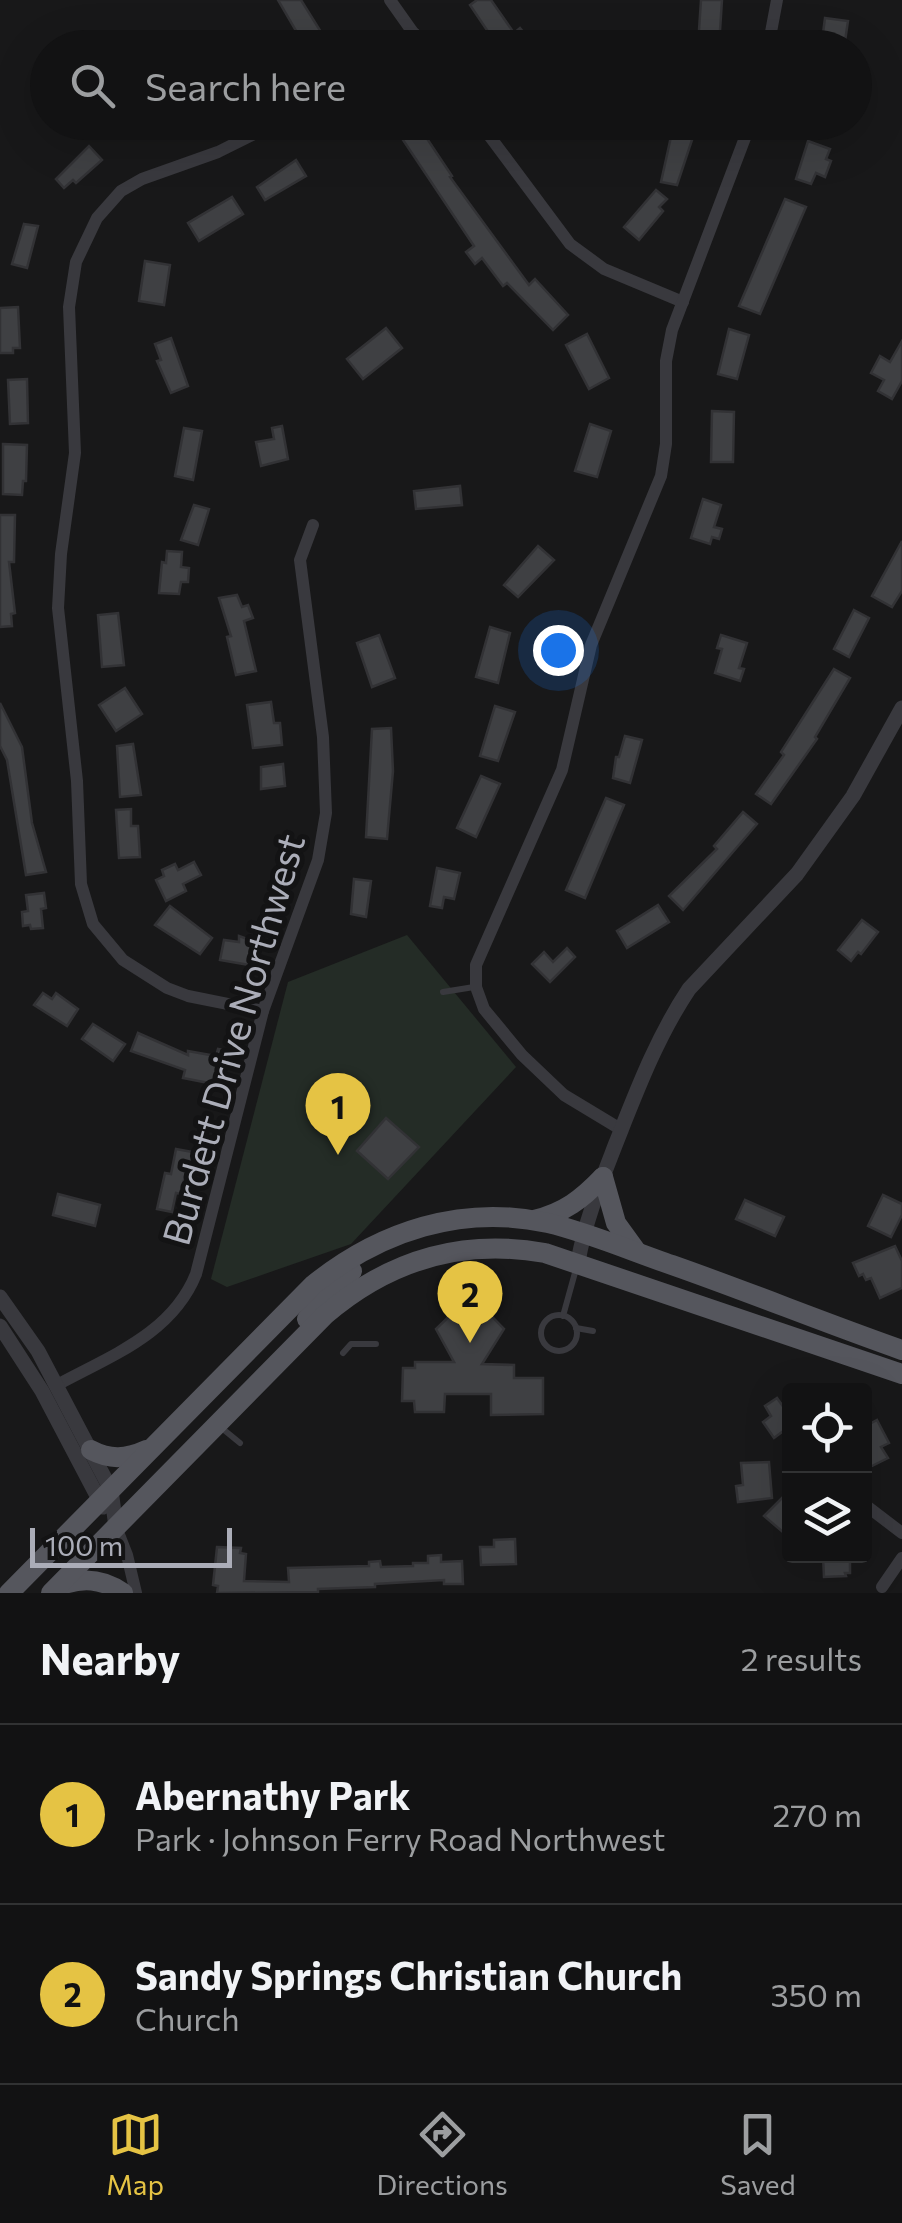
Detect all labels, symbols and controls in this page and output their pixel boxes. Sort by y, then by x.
search box [30,30,872,140]
icon: search [65,58,120,113]
text: Search here [145,62,346,109]
your location [533,625,584,676]
street label: Burdett Drive Northwest [151,828,313,1250]
pin: 1 [306,1072,370,1155]
pin: 2 [438,1260,502,1343]
map controls [782,1383,872,1563]
button: locate [782,1383,872,1473]
button: layers [782,1473,872,1563]
scale bar [30,1523,232,1568]
text: 100 m [45,1528,123,1562]
text: Nearby [40,1632,180,1684]
text: 2 results [741,1638,862,1678]
text: Abernathy Park [135,1771,410,1818]
text: 1 [65,1794,80,1834]
text: 270 m [773,1794,862,1834]
text: Park · Johnson Ferry Road Northwest [135,1818,665,1858]
text: Sandy Springs Christian Church [135,1951,682,1998]
text: 2 [63,1974,82,2014]
text: 350 m [770,1974,862,2014]
text: Church [135,1998,240,2038]
tab: Map [106,2107,164,2201]
tab: Directions [376,2107,508,2201]
tab: Saved [720,2107,796,2201]

